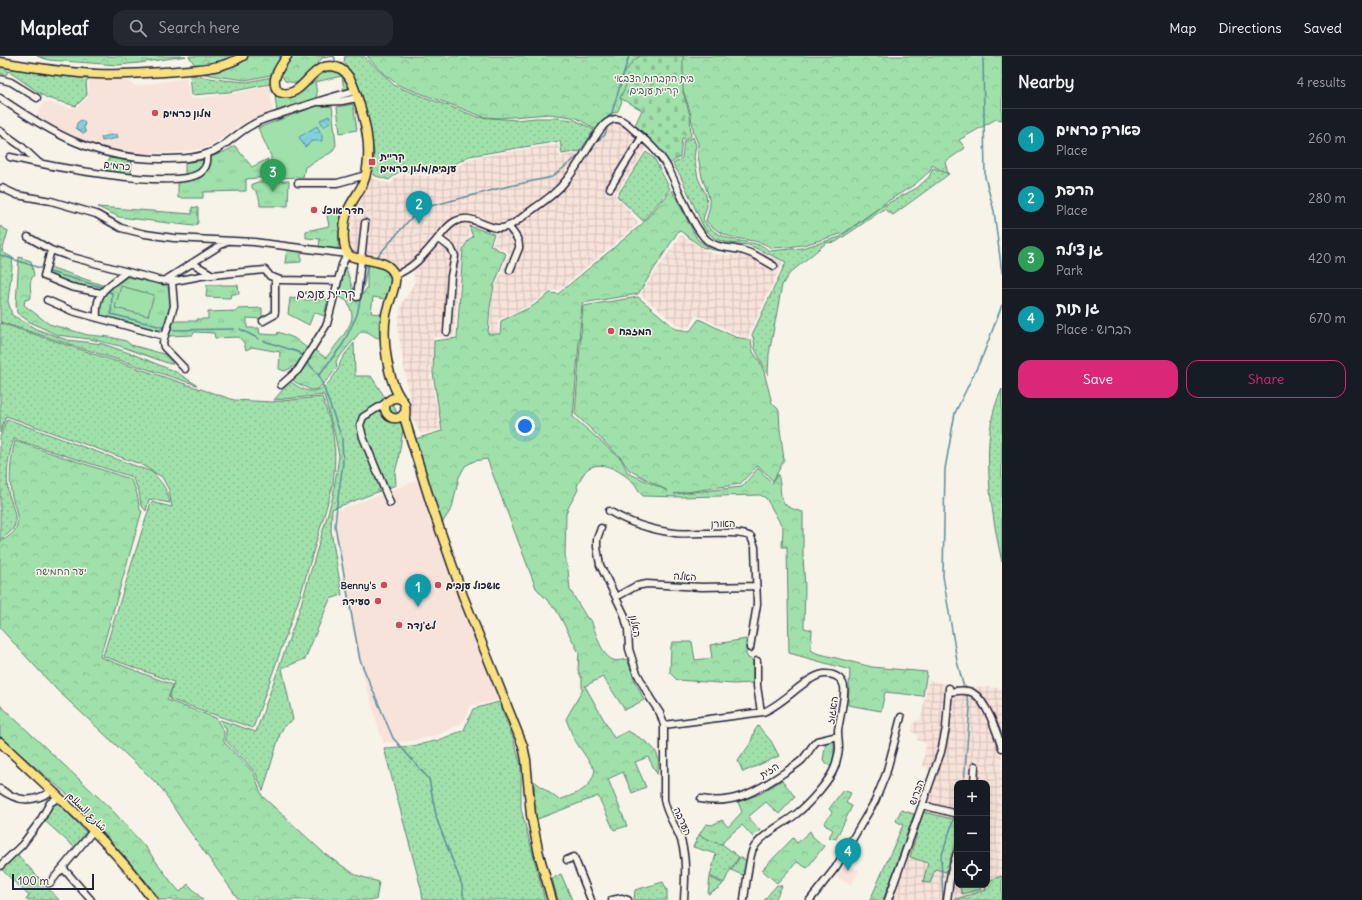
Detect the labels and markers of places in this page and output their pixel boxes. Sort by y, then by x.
place label: מלון כרמים [163,107,211,120]
marker: מלון כרמים [150,108,160,118]
place label: קריית ענבים/מלון כרמים [379,150,457,175]
marker: קריית ענבים/מלון כרמים [367,157,377,167]
pin: 3 [260,159,286,192]
pin: 2 [406,191,432,224]
place label: חדר אוכל [322,204,364,217]
marker: חדר אוכל [309,205,319,215]
place label: המזבח [619,325,652,338]
marker: המזבח [606,326,616,336]
pin: 1 [405,574,431,607]
place label: Benny's [340,579,376,592]
place label: אשכול ענבים [446,579,501,592]
marker: Benny's [379,580,389,590]
marker: אשכול ענבים [433,580,443,590]
place label: סעידה [342,595,370,608]
marker: סעידה [373,596,383,606]
place label: לג'נדה [407,619,436,632]
marker: לג'נדה [394,620,404,630]
pin: 4 [835,838,861,871]

